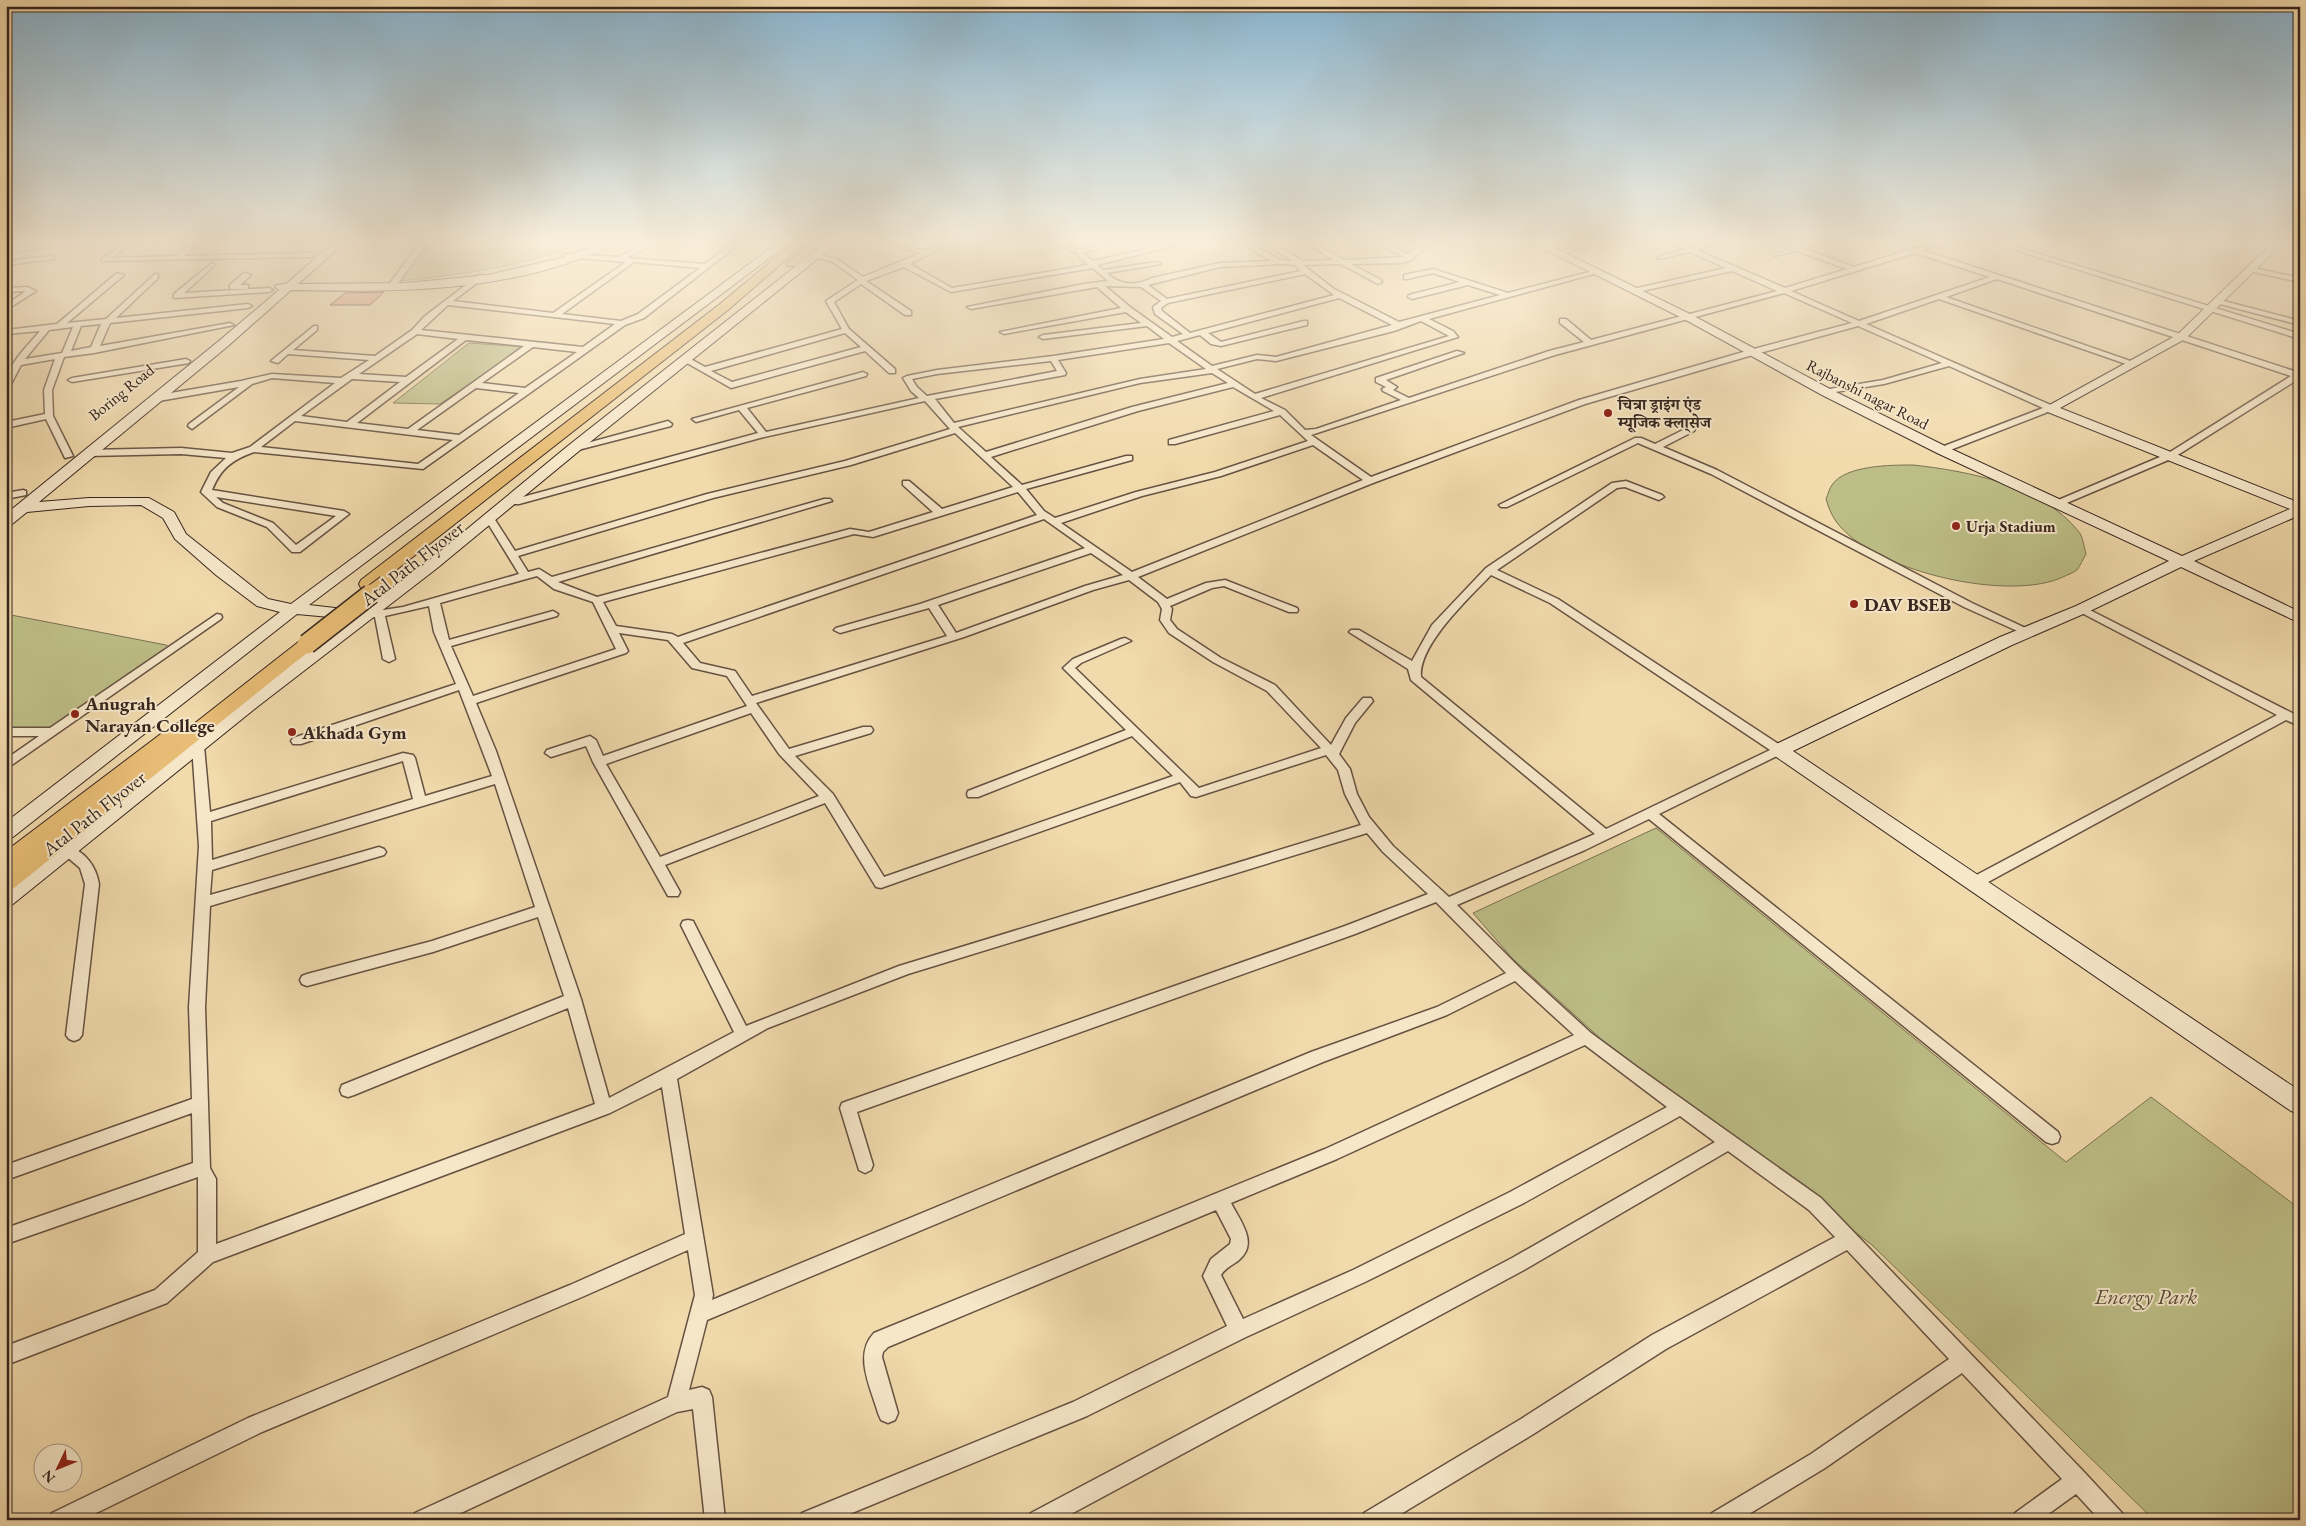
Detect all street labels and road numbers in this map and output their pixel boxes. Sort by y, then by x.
street label: Rajbanshi nagar Road [1803,355,1933,435]
street label: Boring Road [84,359,159,425]
street label: Atal Path Flyover [355,515,470,612]
street label: Atal Path Flyover [37,765,152,862]

